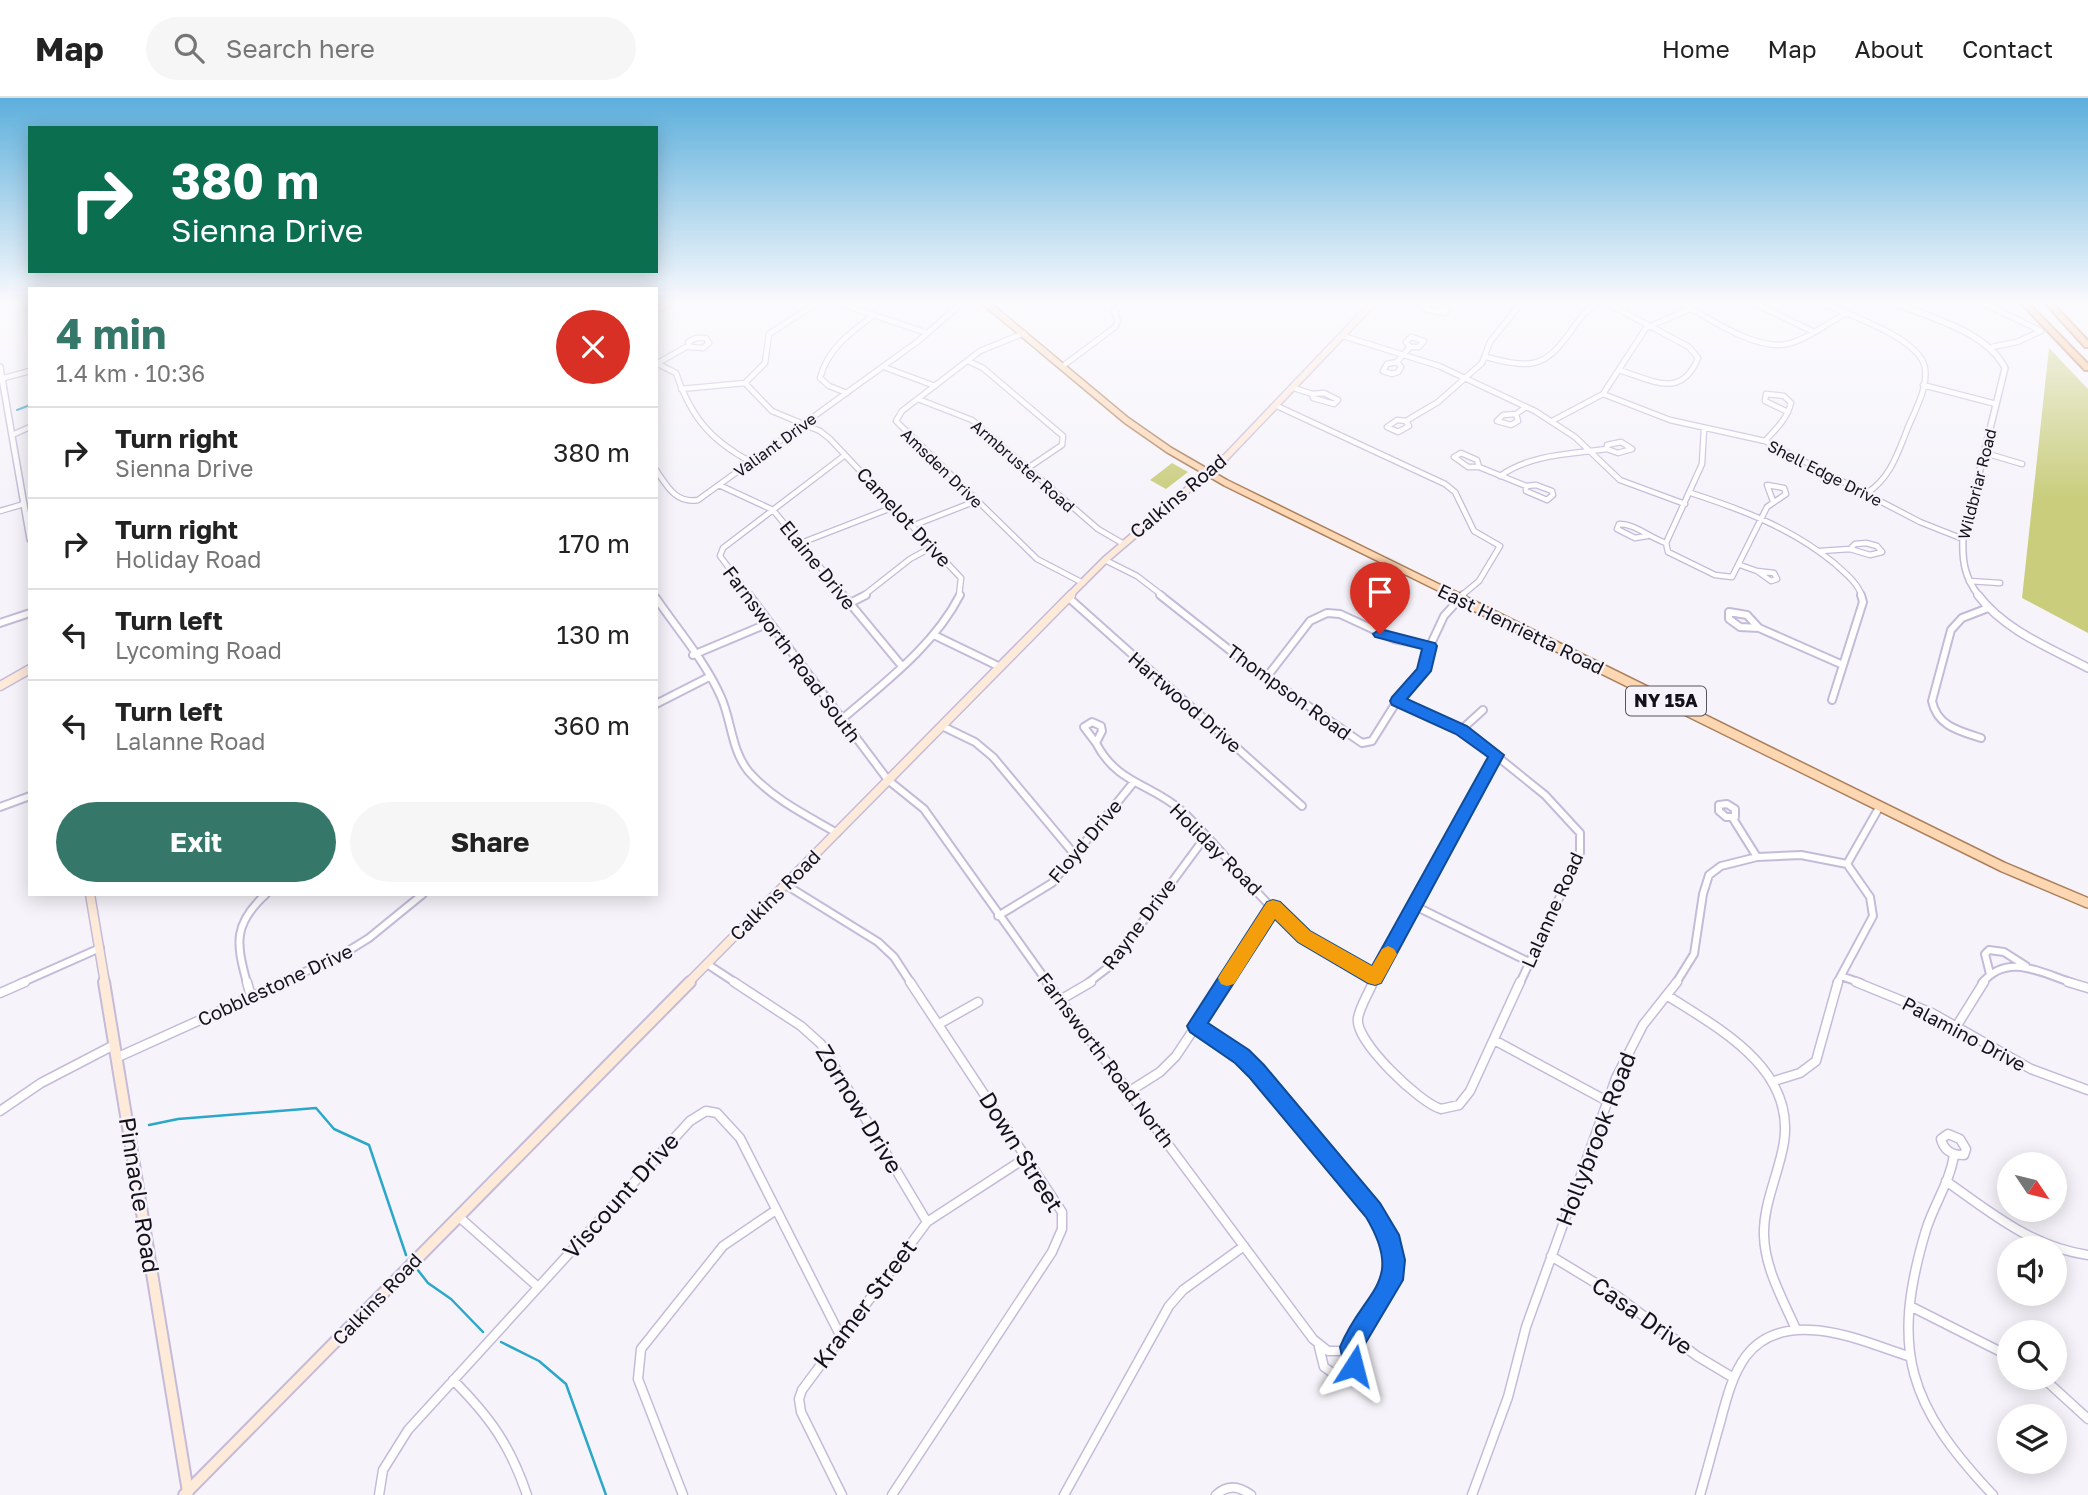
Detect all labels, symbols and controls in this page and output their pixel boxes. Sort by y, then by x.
search box [146,17,636,80]
text: Map [35,29,104,68]
icon: search [170,29,208,67]
text: Search here [226,33,375,64]
text: Home [1662,34,1730,63]
text: Map [1768,34,1817,63]
text: About [1855,34,1924,63]
text: Contact [1962,34,2053,63]
text: 380 m [171,151,319,210]
icon: right [56,154,147,245]
text: Sienna Drive [171,211,363,249]
text: 4 min [56,308,166,358]
button: close [556,310,630,384]
text: 1.4 km · 10:36 [56,359,205,387]
street label: Valiant Drive [730,408,820,482]
street label: Armbruster Road [967,416,1079,516]
text: Turn right [115,423,238,454]
street label: Amsden Drive [897,424,987,512]
street label: Wildbriar Road [1954,427,2000,541]
icon: right [56,434,94,472]
street label: Shell Edge Drive [1764,436,1886,510]
text: 380 m [553,437,630,468]
street label: Calkins Road [1125,449,1231,543]
text: Sienna Drive [115,454,253,482]
street label: Camelot Drive [852,462,956,571]
text: Turn right [115,514,238,545]
street label: Elaine Drive [775,515,861,614]
icon: right [56,525,94,563]
text: 170 m [558,528,630,559]
text: Holiday Road [115,545,261,573]
street label: Farnsworth Road South [719,561,866,746]
pin [1350,562,1410,634]
icon: arrive [1361,573,1399,611]
street label: East Henrietta Road [1434,578,1608,679]
text: Turn left [115,605,223,636]
icon: left [56,616,94,654]
text: 130 m [557,619,630,650]
text: Lycoming Road [115,636,282,664]
street label: Thompson Road [1223,639,1356,744]
street label: Hartwood Drive [1124,646,1247,757]
road number: NY 15A [1626,686,1706,716]
text: Turn left [115,696,223,727]
icon: left [56,707,94,745]
text: 360 m [553,710,630,741]
text: Lalanne Road [115,727,265,755]
street label: Floyd Drive [1043,794,1126,887]
street label: Holiday Road [1165,798,1267,900]
button: Exit [56,802,336,882]
button: Share [350,802,630,882]
street label: Calkins Road [725,845,825,945]
street label: Lalanne Road [1516,848,1587,971]
street label: Rayne Drive [1097,874,1180,974]
street label: Cobblestone Drive [194,939,356,1031]
street label: Farnsworth Road North [1033,968,1180,1152]
street label: Palamino Drive [1899,991,2030,1076]
street label: Zornow Drive [810,1039,909,1178]
street label: Hollybrook Road [1549,1048,1641,1230]
street label: Down Street [974,1086,1070,1217]
street label: Pinnacle Road [114,1115,166,1275]
street label: Viscount Drive [556,1127,684,1264]
north arrow [1997,1152,2067,1222]
map controls [1997,1152,2067,1474]
street label: Kramer Street [807,1233,922,1373]
button: sound [1997,1236,2067,1306]
street label: Calkins Road [327,1248,426,1349]
street label: Casa Drive [1587,1270,1698,1360]
button: search [1997,1320,2067,1390]
position arrow [1317,1329,1391,1403]
button: layers [1997,1404,2067,1474]

